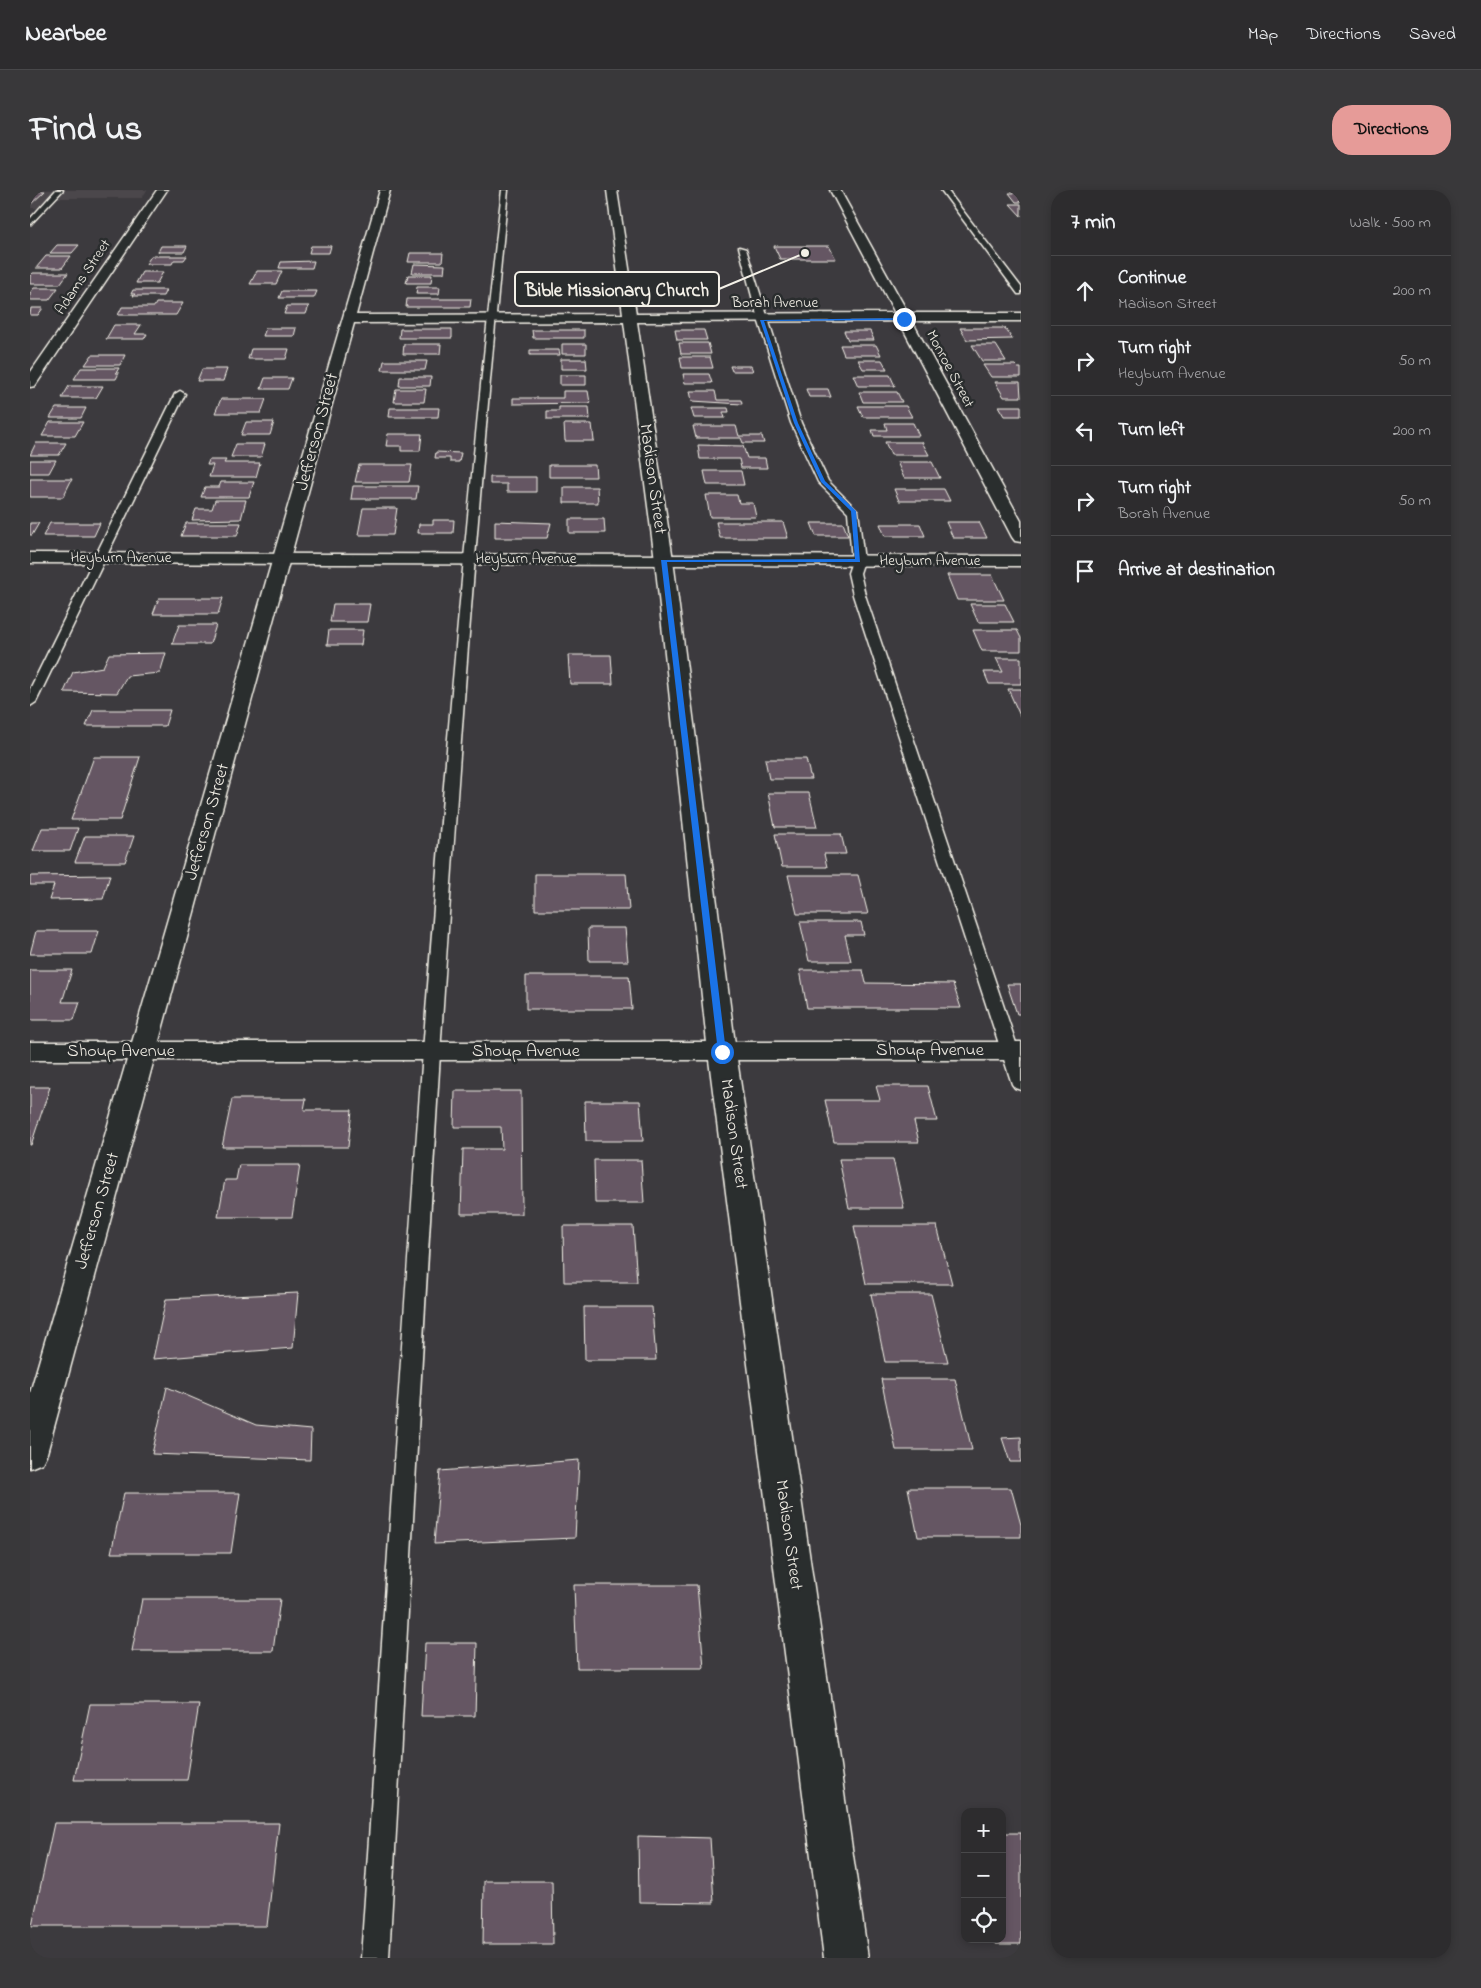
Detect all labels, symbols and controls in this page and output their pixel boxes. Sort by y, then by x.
text: Nearbee [25,17,107,52]
text: Map [1248,22,1278,48]
text: Directions [1306,22,1381,48]
text: Saved [1409,22,1456,48]
text: Find us [30,105,142,156]
button: Directions [1332,105,1451,155]
text: 7 min [1071,208,1115,238]
text: Walk · 500 m [1349,211,1431,235]
street label: Adams Street [50,235,116,319]
text: Continue [1118,265,1186,292]
callout: Bible Missionary Church [515,272,719,306]
icon: ahead [1071,277,1099,305]
text: Bible Missionary Church [524,278,709,307]
text: 200 m [1393,279,1431,303]
street label: Borah Avenue [731,292,818,314]
text: Madison Street [1118,292,1217,316]
route end [893,308,916,331]
street label: Monroe Street [920,326,980,412]
text: Turn right [1118,335,1191,362]
icon: right [1071,347,1099,375]
text: 50 m [1399,349,1431,373]
text: Heyburn Avenue [1118,362,1226,386]
street label: Jefferson Street [290,370,346,494]
icon: left [1071,417,1099,445]
text: Turn left [1118,417,1185,444]
text: 200 m [1393,419,1431,443]
street label: Madison Street [631,422,673,536]
text: Turn right [1118,475,1191,502]
icon: right [1071,487,1099,515]
text: 50 m [1399,489,1431,513]
text: Borah Avenue [1118,502,1210,526]
street label: Heyburn Avenue [71,547,172,570]
street label: Heyburn Avenue [476,548,577,571]
street label: Heyburn Avenue [880,550,981,573]
icon: arrive [1071,557,1099,585]
text: Arrive at destination [1118,557,1275,584]
street label: Jefferson Street [179,760,237,884]
street label: Shoup Avenue [876,1038,985,1064]
street label: Shoup Avenue [67,1039,176,1065]
street label: Shoup Avenue [472,1039,581,1065]
route start [711,1041,734,1064]
street label: Madison Street [712,1077,754,1191]
street label: Jefferson Street [69,1149,127,1273]
street label: Madison Street [767,1478,809,1592]
map controls [961,1808,1006,1943]
button: + [961,1808,1006,1853]
button: − [961,1853,1006,1898]
button: locate [961,1898,1006,1943]

